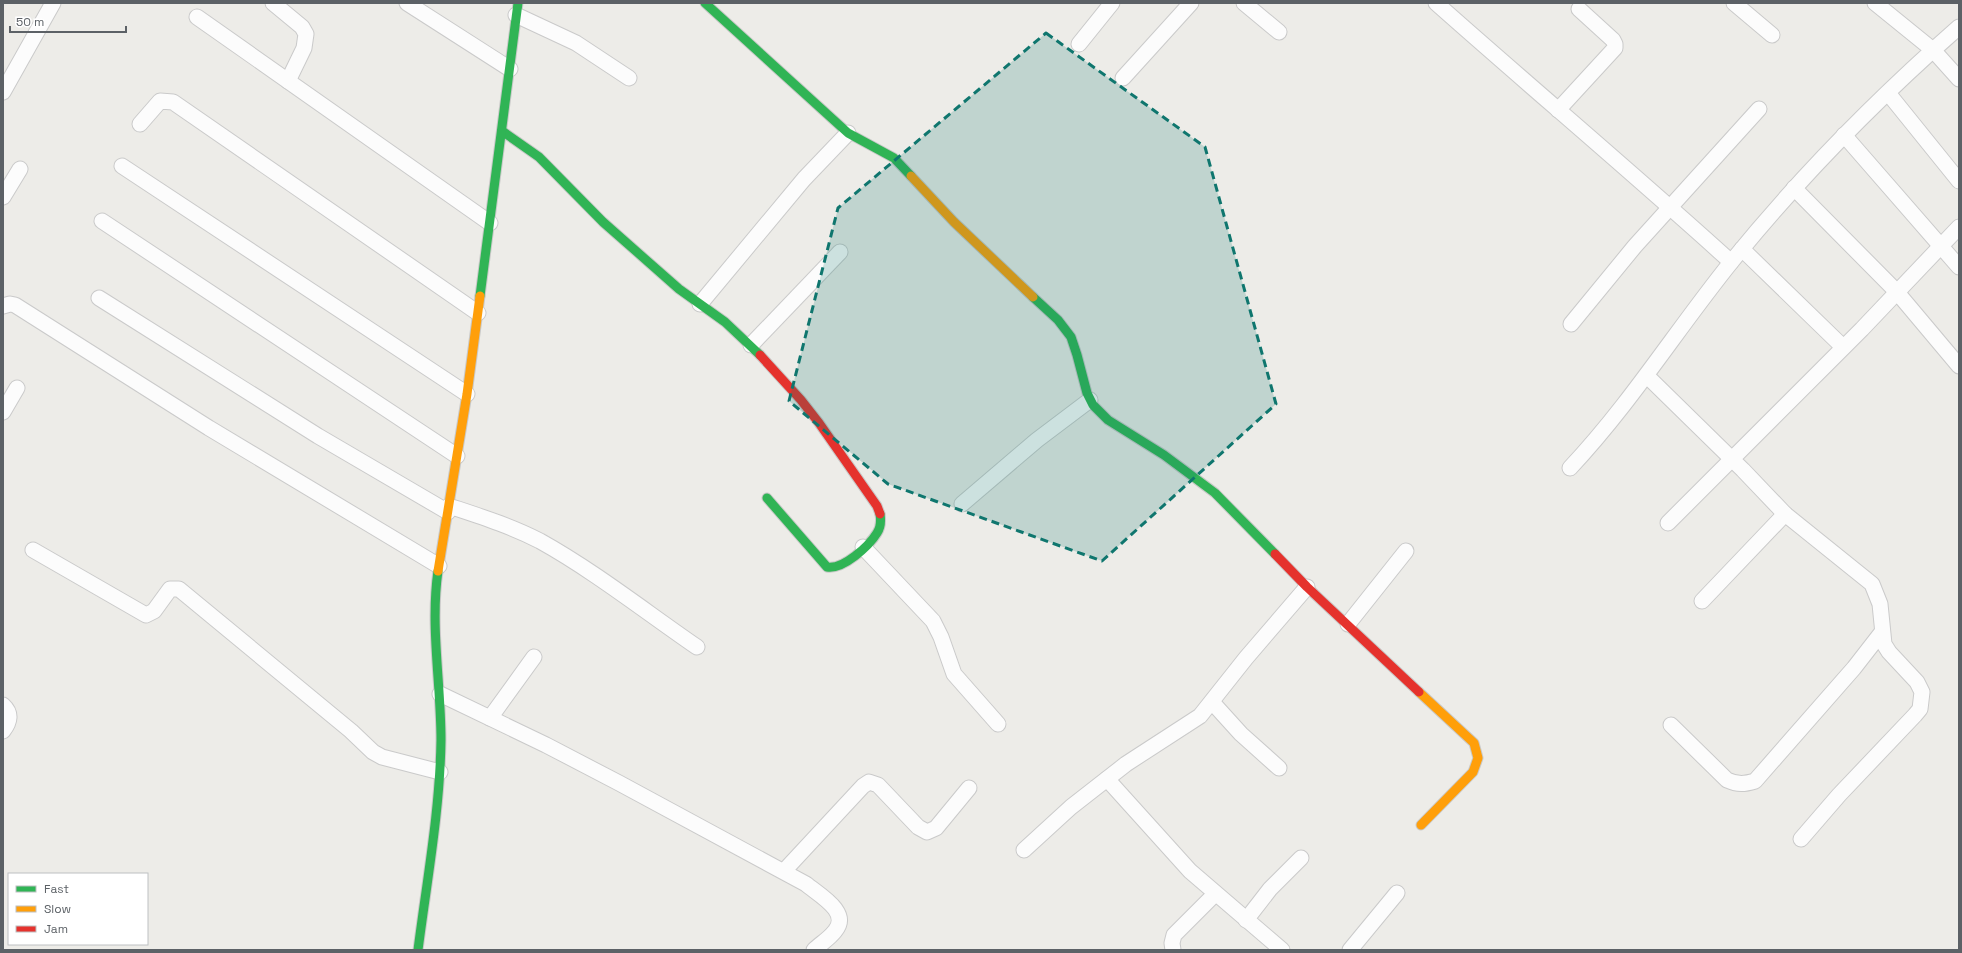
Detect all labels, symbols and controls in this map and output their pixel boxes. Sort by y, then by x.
scale bar [10,8,126,34]
text: 50 m [16,14,44,30]
legend [8,873,148,945]
text: Fast [44,881,69,897]
text: Slow [44,901,71,917]
text: Jam [44,921,68,937]

